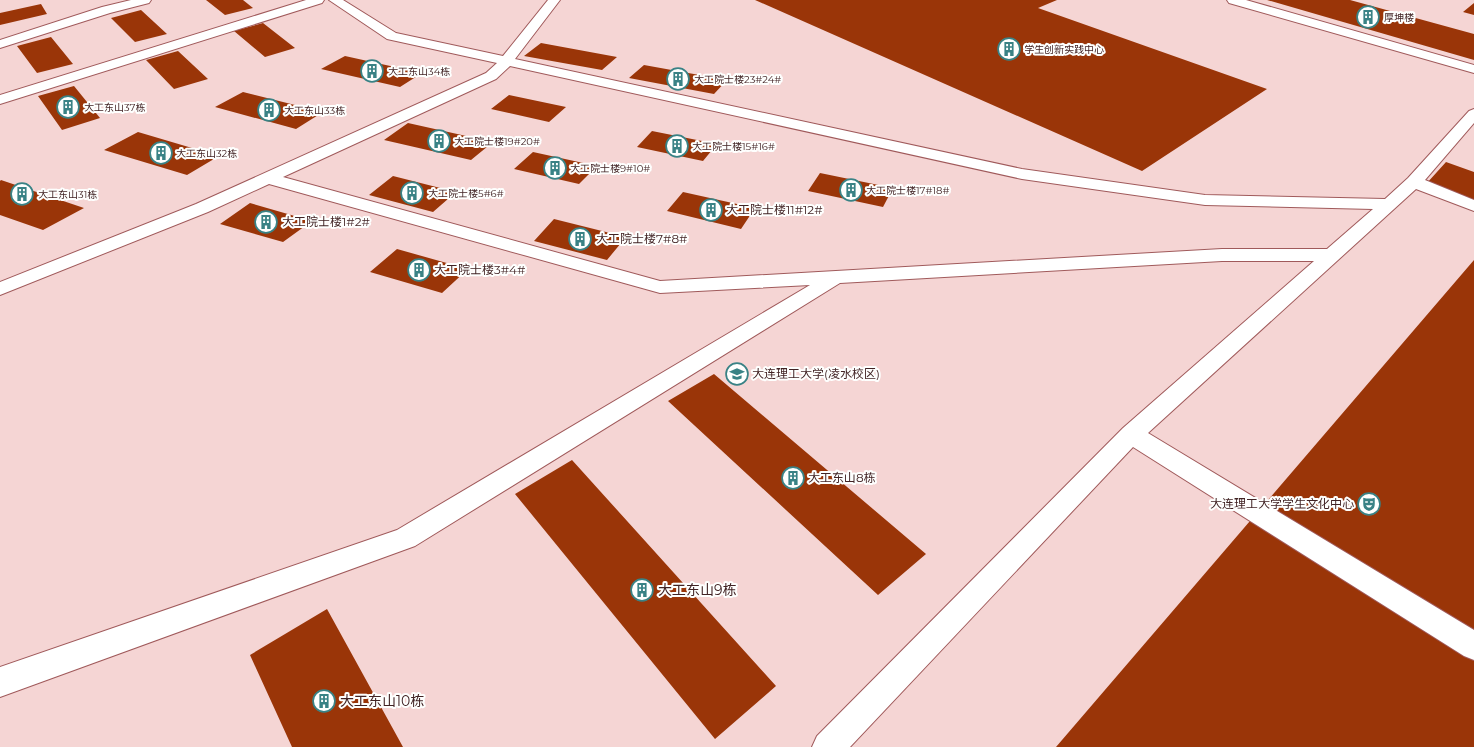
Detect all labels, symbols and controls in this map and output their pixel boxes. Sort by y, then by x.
building icon: 厚坤楼 [1355,4,1381,30]
place label: 厚坤楼 [1384,11,1414,24]
building icon: 学生创新实践中心 [996,36,1022,62]
place label: 学生创新实践中心 [1024,43,1104,56]
building icon: 大工东山34栋 [359,58,385,84]
place label: 大工东山34栋 [388,65,450,78]
building icon: 大工院士楼23#24# [665,66,691,92]
place label: 大工院士楼23#24# [694,73,781,86]
building icon: 大工东山37栋 [55,94,81,120]
building icon: 大工东山33栋 [256,97,282,123]
place label: 大工东山37栋 [84,101,145,114]
place label: 大工东山33栋 [284,104,345,117]
building icon: 大工院士楼19#20# [426,128,452,154]
building icon: 大工院士楼15#16# [664,133,690,159]
place label: 大工院士楼19#20# [454,135,540,148]
building icon: 大工东山32栋 [148,140,174,166]
place label: 大工院士楼15#16# [692,140,775,153]
place label: 大工东山32栋 [176,147,237,160]
building icon: 大工院士楼9#10# [542,155,568,181]
place label: 大工院士楼9#10# [570,162,650,175]
building icon: 大工院士楼17#18# [838,177,864,203]
building icon: 大工院士楼5#6# [399,180,425,206]
building icon: 大工东山31栋 [9,181,35,207]
place label: 大工院士楼17#18# [866,184,949,197]
place label: 大工院士楼5#6# [428,187,504,200]
place label: 大工东山31栋 [38,188,97,201]
building icon: 大工院士楼11#12# [698,197,724,223]
place label: 大工院士楼11#12# [726,202,823,217]
building icon: 大工院士楼1#2# [253,209,279,235]
place label: 大工院士楼1#2# [282,214,370,229]
building icon: 大工院士楼7#8# [567,226,593,252]
place label: 大工院士楼7#8# [596,231,687,246]
building icon: 大工院士楼3#4# [406,257,432,283]
place label: 大工院士楼3#4# [434,262,525,277]
school or university icon: 大连理工大学(凌水校区) [724,361,750,387]
place label: 大连理工大学(凌水校区) [752,366,880,381]
building icon: 大工东山8栋 [780,465,806,491]
place label: 大工东山8栋 [808,470,876,485]
theatre icon: 大连理工大学学生文化中心 [1356,491,1382,517]
place label: 大连理工大学学生文化中心 [1210,496,1354,511]
building icon: 大工东山9栋 [629,577,655,603]
place label: 大工东山9栋 [658,581,737,599]
building icon: 大工东山10栋 [311,688,337,714]
place label: 大工东山10栋 [340,692,424,710]

